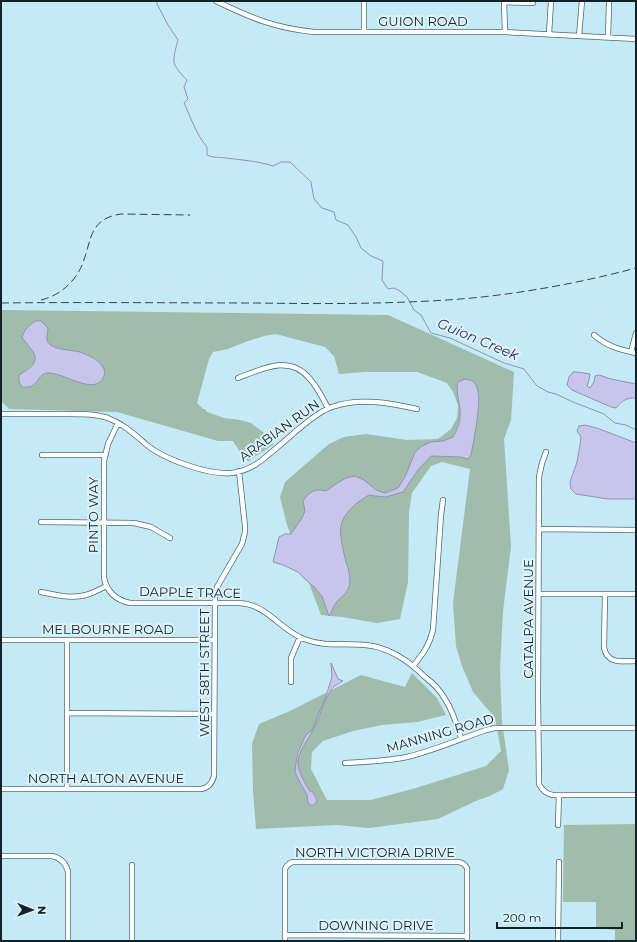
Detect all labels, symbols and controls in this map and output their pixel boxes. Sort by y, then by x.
street label: GUION ROAD [378,13,468,29]
water label: Guion Creek [435,314,522,364]
street label: ARABIAN RUN [236,396,322,464]
street label: PINTO WAY [85,476,101,553]
street label: CATALPA AVENUE [520,559,536,679]
street label: DAPPLE TRACE [139,583,241,601]
street label: WEST 58TH STREET [196,608,212,737]
street label: MELBOURNE ROAD [42,621,174,637]
street label: MANNING ROAD [384,710,496,756]
street label: NORTH ALTON AVENUE [28,770,184,786]
street label: NORTH VICTORIA DRIVE [295,844,455,860]
north arrow [12,890,52,930]
scale bar [497,904,622,930]
text: N [35,906,49,915]
text: 200 m [503,910,542,925]
street label: DOWNING DRIVE [318,917,434,933]

